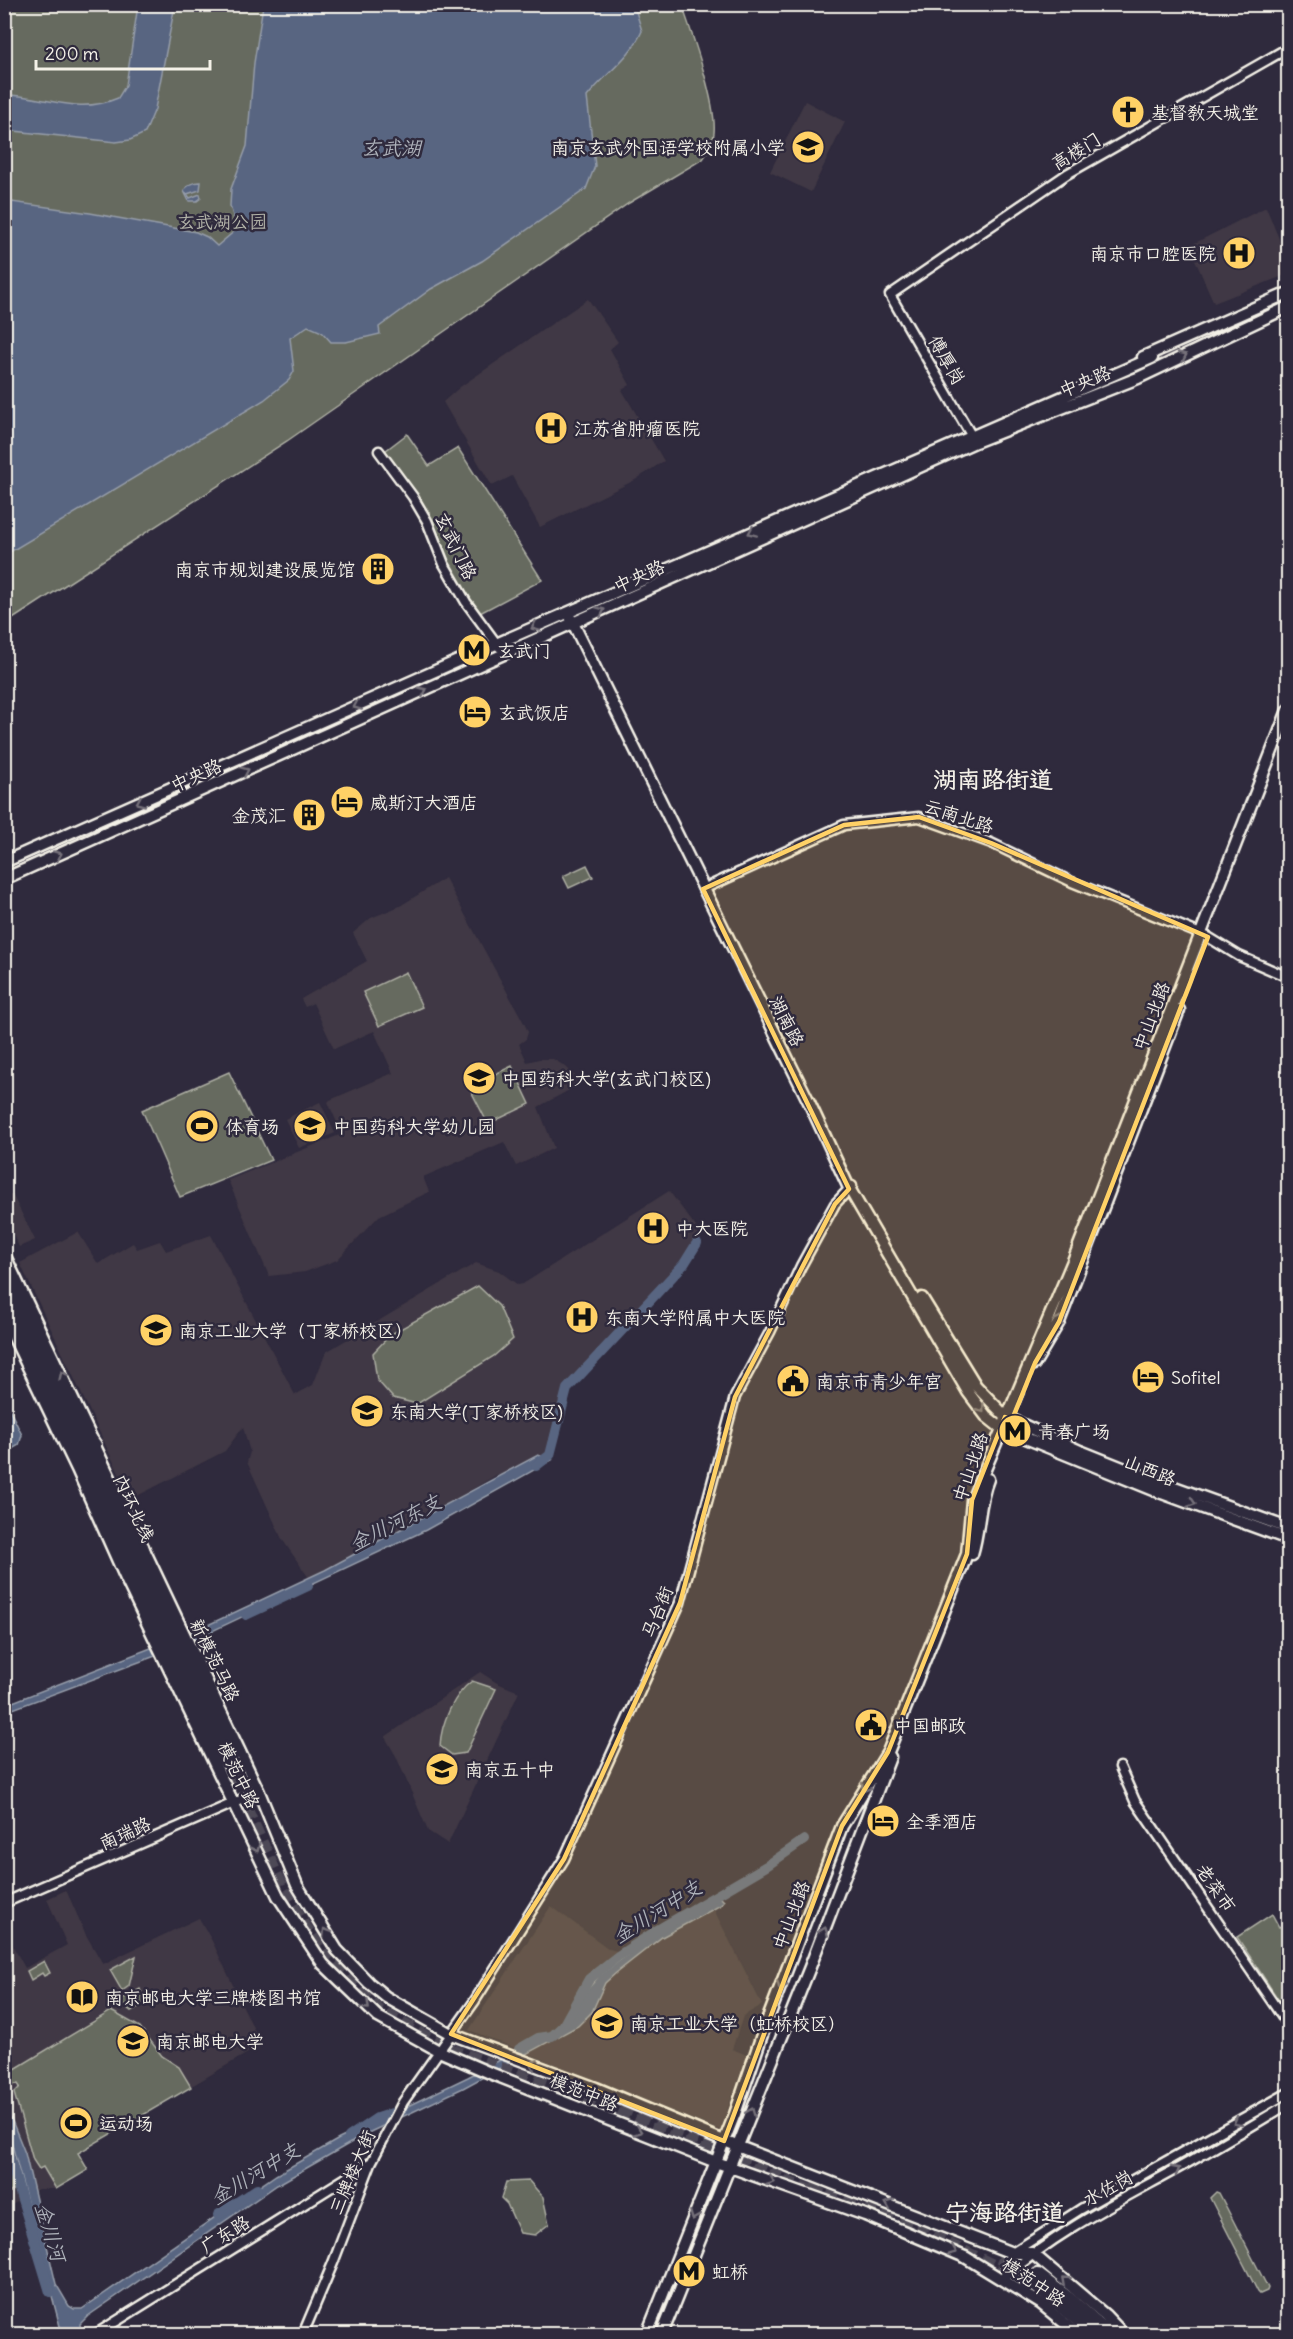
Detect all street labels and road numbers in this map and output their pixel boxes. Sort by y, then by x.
street label: 高楼门 [1047,127,1105,175]
street label: 傅厚岗 [924,331,970,389]
street label: 中央路 [1056,360,1114,402]
street label: 玄武门路 [430,509,482,583]
street label: 中央路 [610,555,668,597]
street label: 中央路 [167,754,225,796]
street label: 云南北路 [921,794,997,838]
street label: 中山北路 [1127,978,1175,1054]
street label: 湖南路 [764,992,810,1050]
street label: 中山北路 [947,1429,993,1505]
street label: 山西路 [1121,1449,1179,1491]
street label: 内环北线 [108,1471,160,1545]
street label: 马台街 [636,1583,678,1641]
street label: 新模范马路 [185,1615,245,1705]
street label: 模范中路 [213,1738,265,1812]
street label: 南瑞路 [96,1812,154,1854]
street label: 老菜市 [1191,1859,1241,1917]
street label: 中山北路 [767,1877,815,1953]
street label: 模范中路 [546,2068,622,2116]
street label: 三牌楼大街 [324,2126,380,2218]
street label: 水佐岗 [1079,2165,1137,2211]
street label: 广东路 [196,2210,254,2258]
street label: 模范中路 [998,2252,1070,2312]

